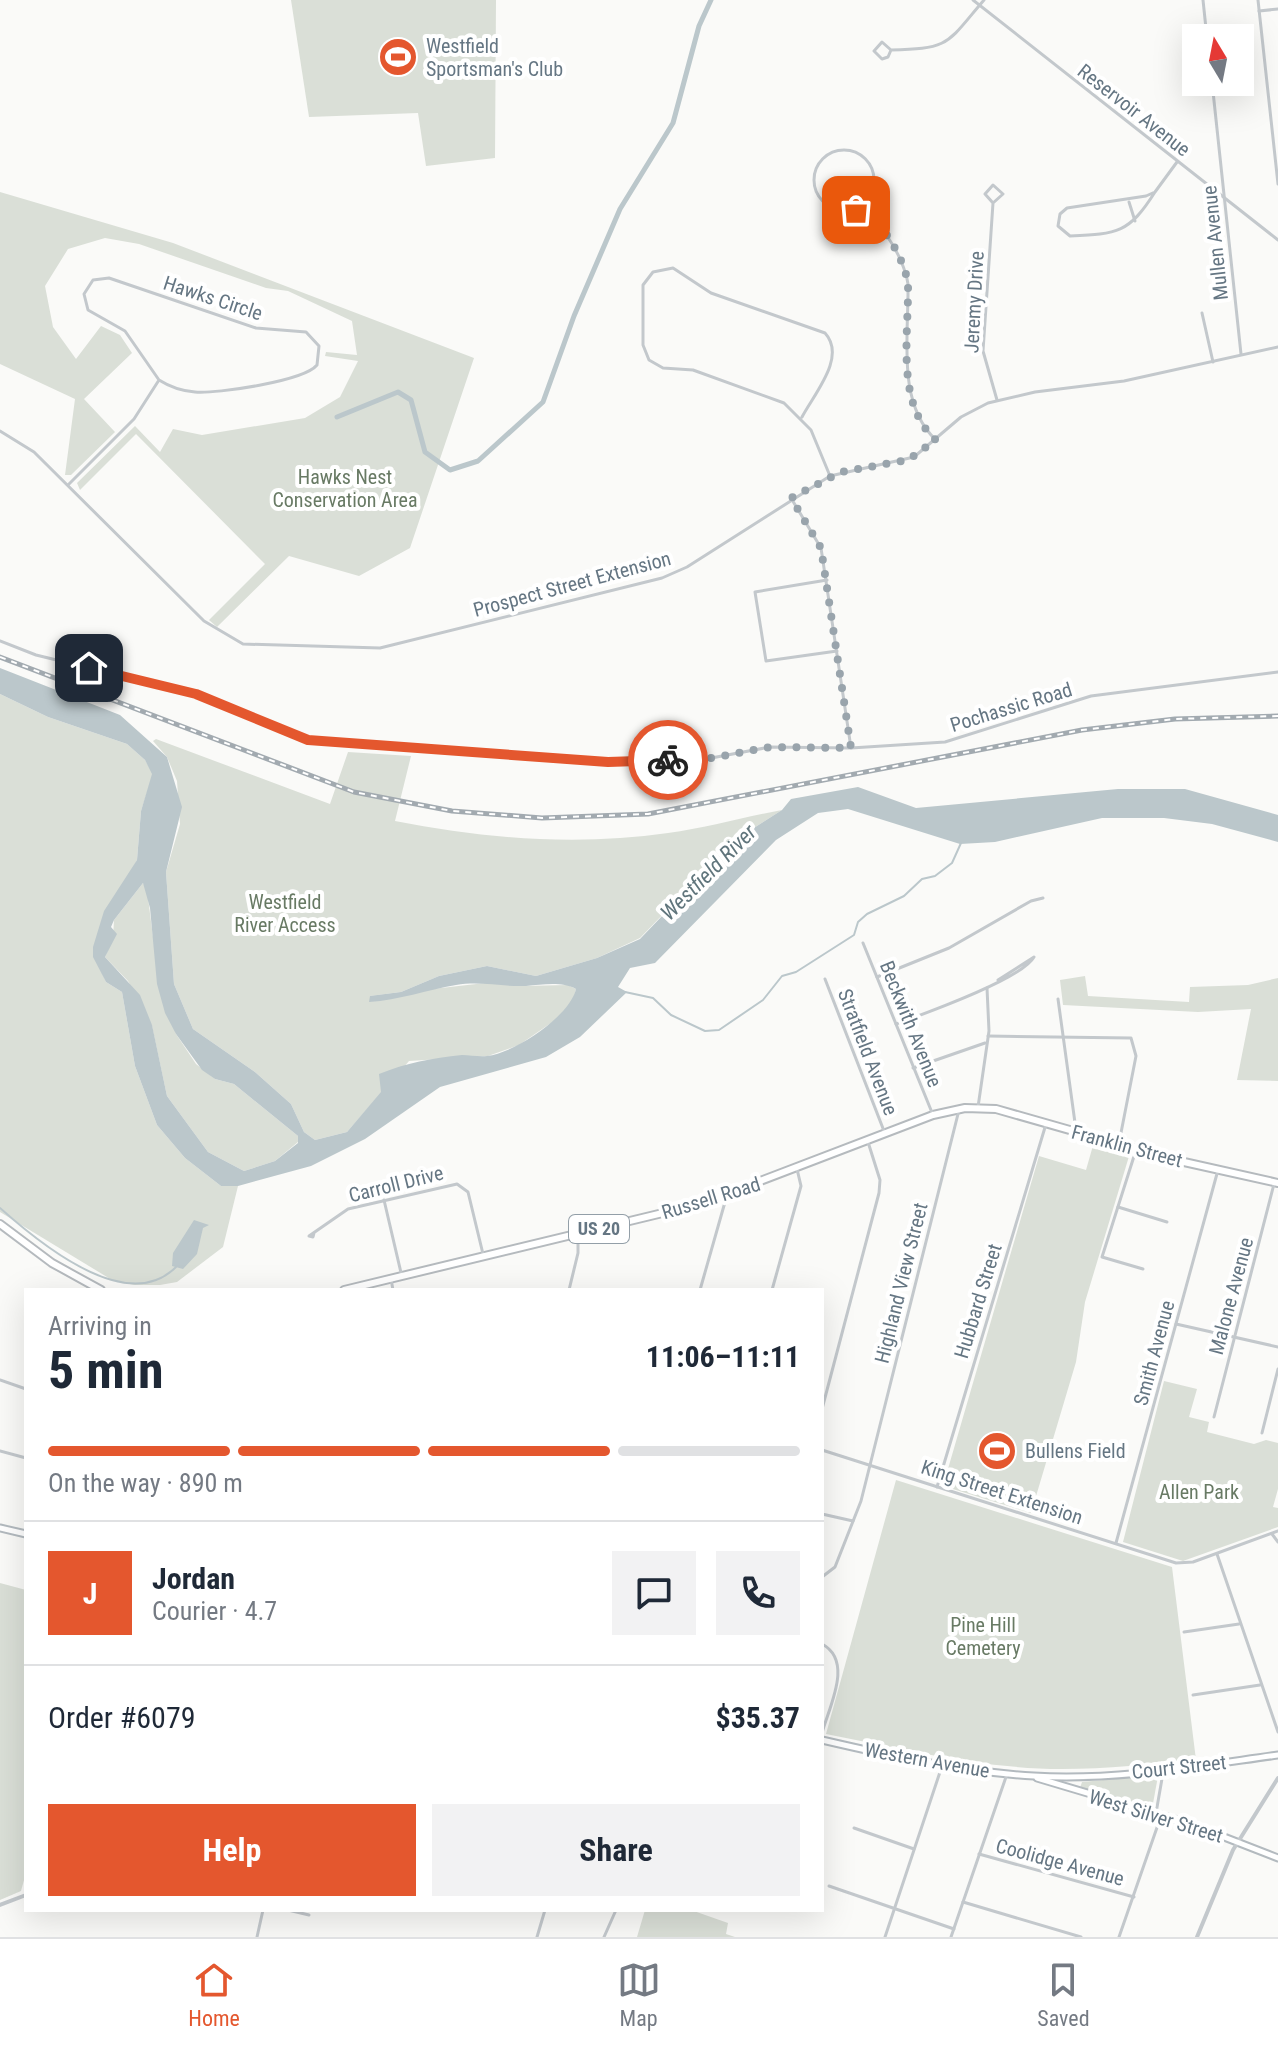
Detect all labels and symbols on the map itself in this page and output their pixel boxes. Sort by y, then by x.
north arrow [1182,24,1254,96]
place label: Westfield Sportsman's Club [426,34,563,81]
sports icon: Westfield Sportsman's Club [377,36,419,78]
street label: Reservoir Avenue [1073,59,1195,161]
pin [822,176,890,244]
street label: Mullen Avenue [1197,184,1233,302]
street label: Jeremy Drive [959,250,989,354]
street label: Hawks Circle [160,271,266,325]
park label: Hawks Nest Conservation Area [272,465,418,512]
street label: Prospect Street Extension [470,546,674,622]
pin [55,634,123,702]
street label: Pochassic Road [947,677,1075,737]
courier [628,720,708,800]
water label: Westfield River [655,819,762,925]
park label: Westfield River Access [234,890,336,937]
street label: Beckwith Avenue [875,957,947,1091]
street label: Stratfield Avenue [833,985,903,1119]
street label: Franklin Street [1069,1120,1185,1172]
street label: Carroll Drive [346,1161,446,1207]
street label: Russell Road [659,1172,763,1224]
street label: Highland View Street [869,1200,933,1366]
road number: US 20 [569,1215,629,1243]
street label: Malone Avenue [1204,1235,1258,1357]
street label: Hubbard Street [949,1241,1007,1361]
street label: Smith Avenue [1128,1298,1180,1408]
sports icon: Bullens Field [976,1430,1018,1472]
place label: Bullens Field [1025,1439,1126,1463]
street label: King Street Extension [918,1455,1086,1529]
park label: Allen Park [1159,1480,1239,1504]
park label: Pine Hill Cemetery [945,1613,1021,1660]
street label: Western Avenue [863,1737,991,1783]
street label: Court Street [1131,1750,1228,1784]
street label: West Silver Street [1086,1784,1226,1848]
street label: Coolidge Avenue [993,1833,1127,1891]

